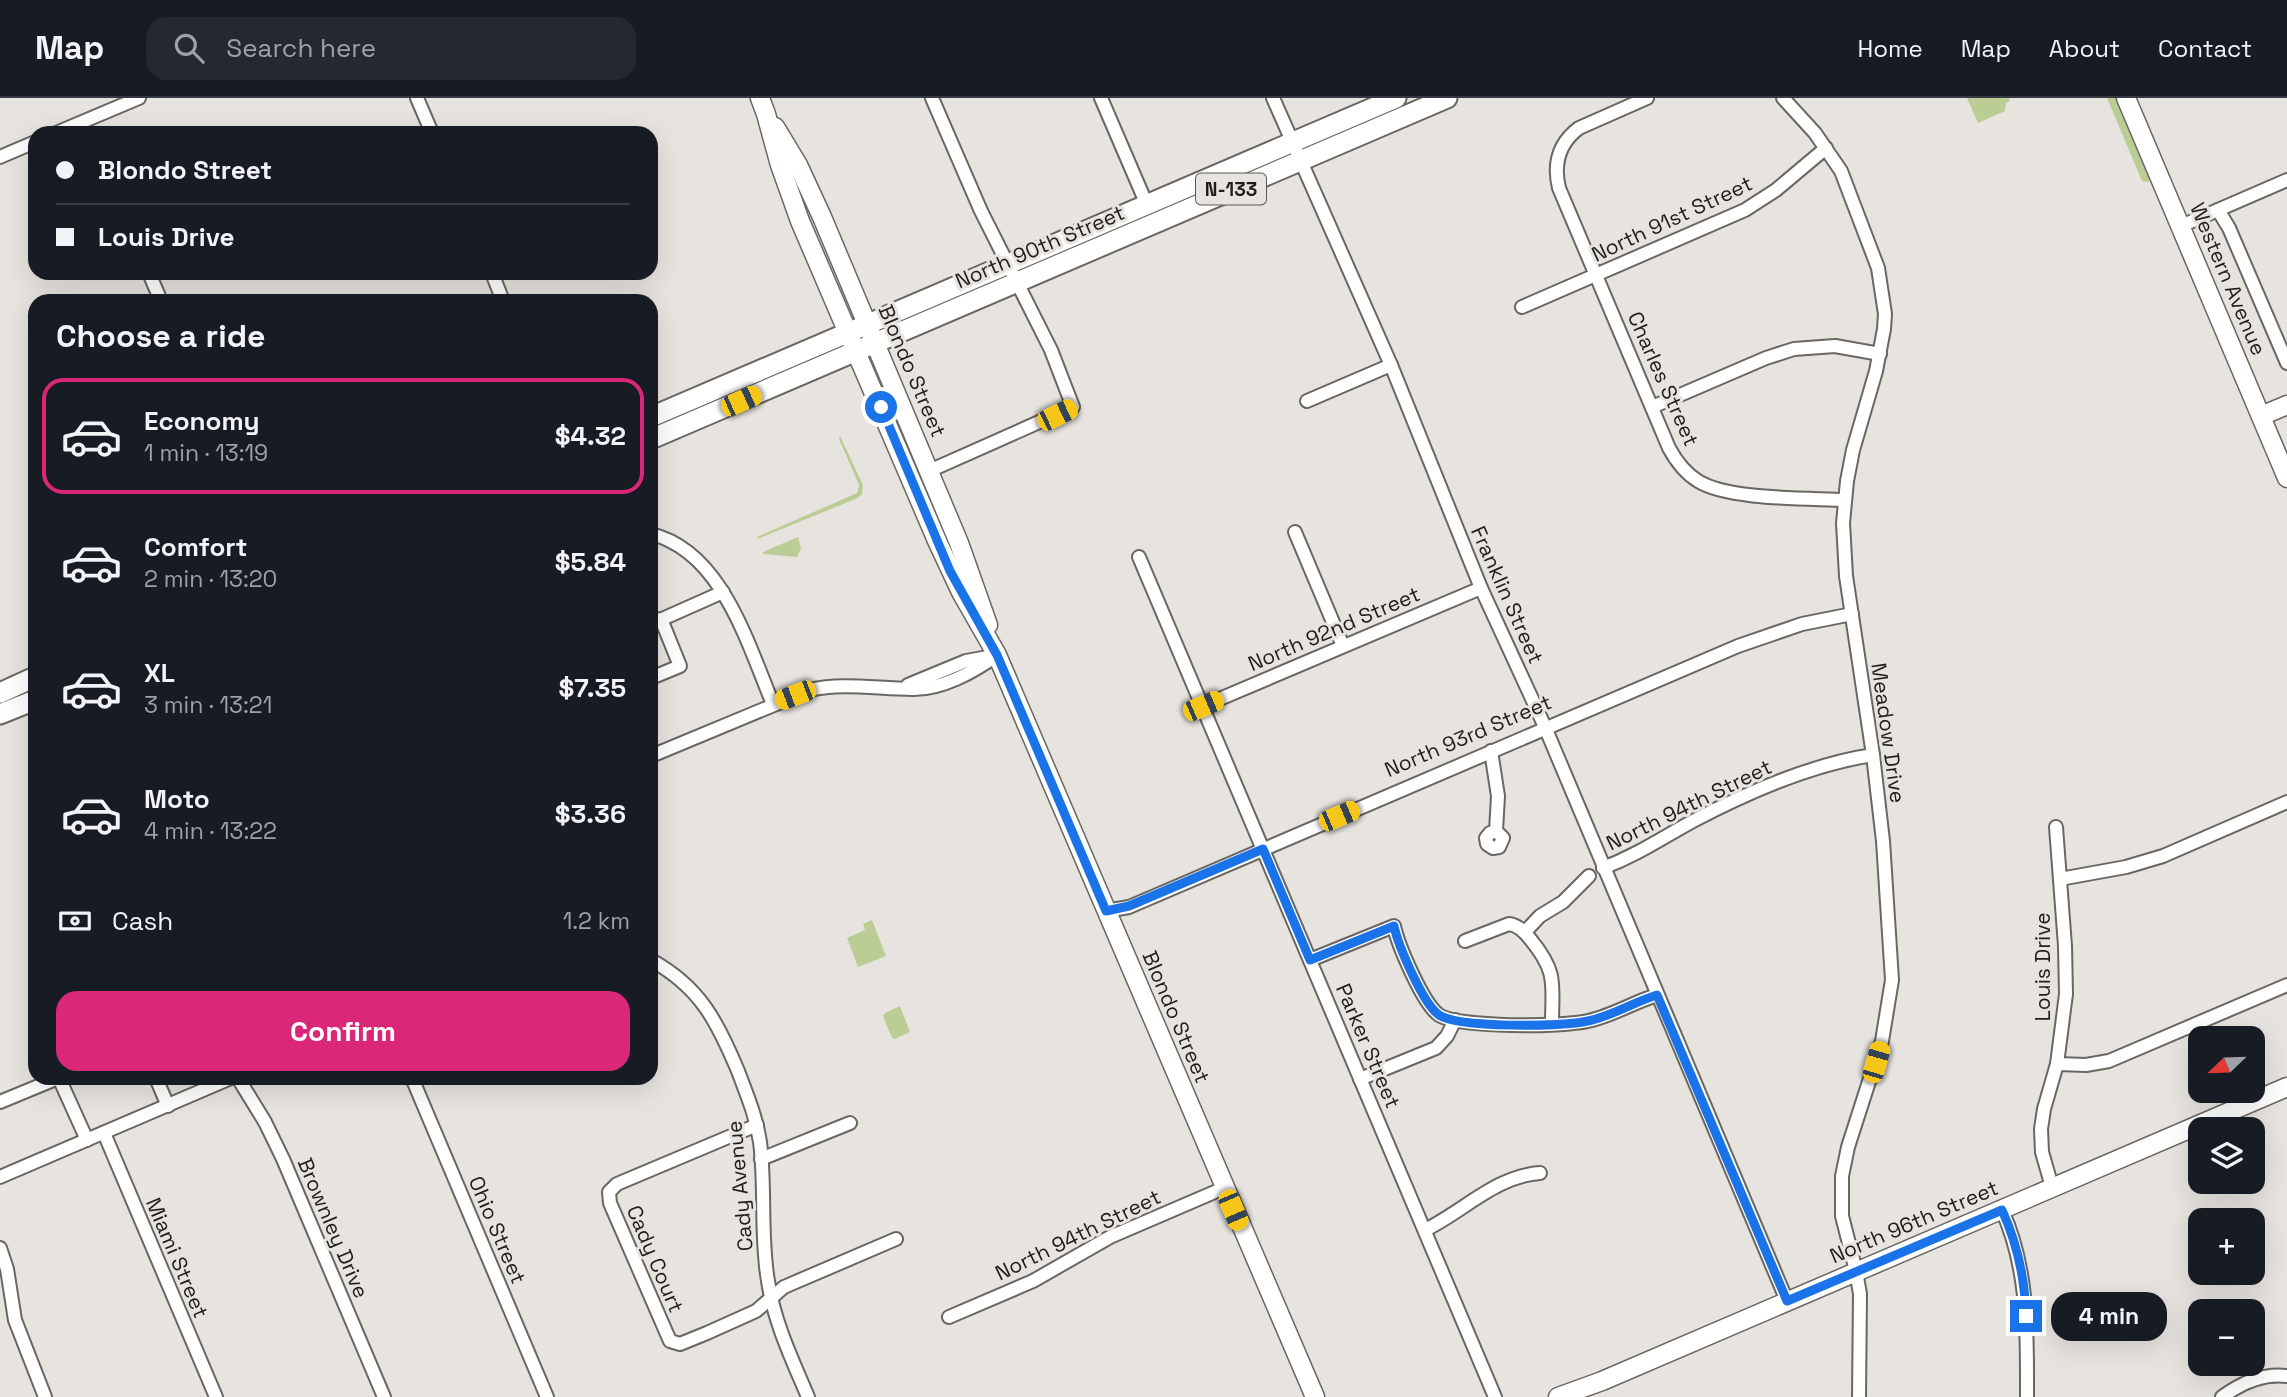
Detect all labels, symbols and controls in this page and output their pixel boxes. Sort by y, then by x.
search box [146,17,636,80]
text: Map [35,27,104,69]
icon: search [170,29,208,67]
text: Search here [226,31,376,65]
text: Home [1857,33,1923,64]
text: Map [1961,33,2011,64]
text: About [2049,33,2120,64]
text: Contact [2158,33,2252,64]
text: Blondo Street [98,153,272,187]
street label: North 91st Street [1587,169,1757,268]
road number: N-133 [1196,174,1266,204]
street label: Western Avenue [2184,198,2273,359]
street label: North 90th Street [951,199,1128,294]
text: Louis Drive [98,220,235,254]
street label: Blondo Street [872,301,952,441]
street label: Charles Street [1622,307,1705,450]
text: Choose a ride [56,316,266,356]
car [718,383,765,419]
route start [865,391,897,423]
car [1034,396,1081,434]
text: Economy [144,404,260,438]
icon: car [60,405,123,468]
text: $4.32 [555,419,626,453]
text: 1 min · 13:19 [144,438,268,468]
street label: Franklin Street [1465,522,1550,668]
text: Comfort [144,530,247,564]
icon: car [60,531,123,594]
text: $5.84 [555,545,626,579]
text: 2 min · 13:20 [144,564,277,594]
street label: North 92nd Street [1244,580,1424,677]
text: XL [144,656,175,690]
icon: car [60,657,123,720]
street label: Meadow Drive [1865,661,1912,805]
text: $7.35 [558,671,626,705]
car [772,678,819,712]
car [1180,688,1227,724]
street label: North 93rd Street [1380,688,1555,783]
text: 3 min · 13:21 [144,690,272,720]
street label: North 94th Street [1602,753,1776,856]
text: Moto [144,782,210,816]
icon: car [60,783,123,846]
text: $3.36 [555,797,626,831]
car [1316,798,1363,834]
text: 4 min · 13:22 [144,816,277,846]
icon: cash [56,902,94,940]
text: Cash [112,904,173,938]
text: 1.2 km [563,906,630,936]
street label: Louis Drive [2029,912,2056,1022]
street label: Blondo Street [1136,947,1216,1087]
street label: Parker Street [1330,979,1407,1112]
button: Confirm [56,991,630,1071]
north arrow [2188,1026,2264,1102]
map controls [2188,1026,2265,1376]
car [1861,1039,1892,1085]
button: layers [2188,1117,2265,1194]
street label: Cady Avenue [720,1120,759,1252]
street label: Brownley Drive [292,1153,375,1302]
street label: Ohio Street [463,1172,532,1288]
street label: North 96th Street [1825,1174,2002,1269]
street label: North 94th Street [991,1183,1165,1286]
car [1216,1187,1251,1233]
street label: Miami Street [140,1194,215,1322]
street label: Cady Court [621,1201,690,1317]
button: + [2188,1208,2265,1285]
callout: 4 min [2050,1292,2166,1340]
button: − [2188,1299,2265,1376]
route end [2010,1300,2042,1332]
text: 4 min [2079,1301,2139,1331]

